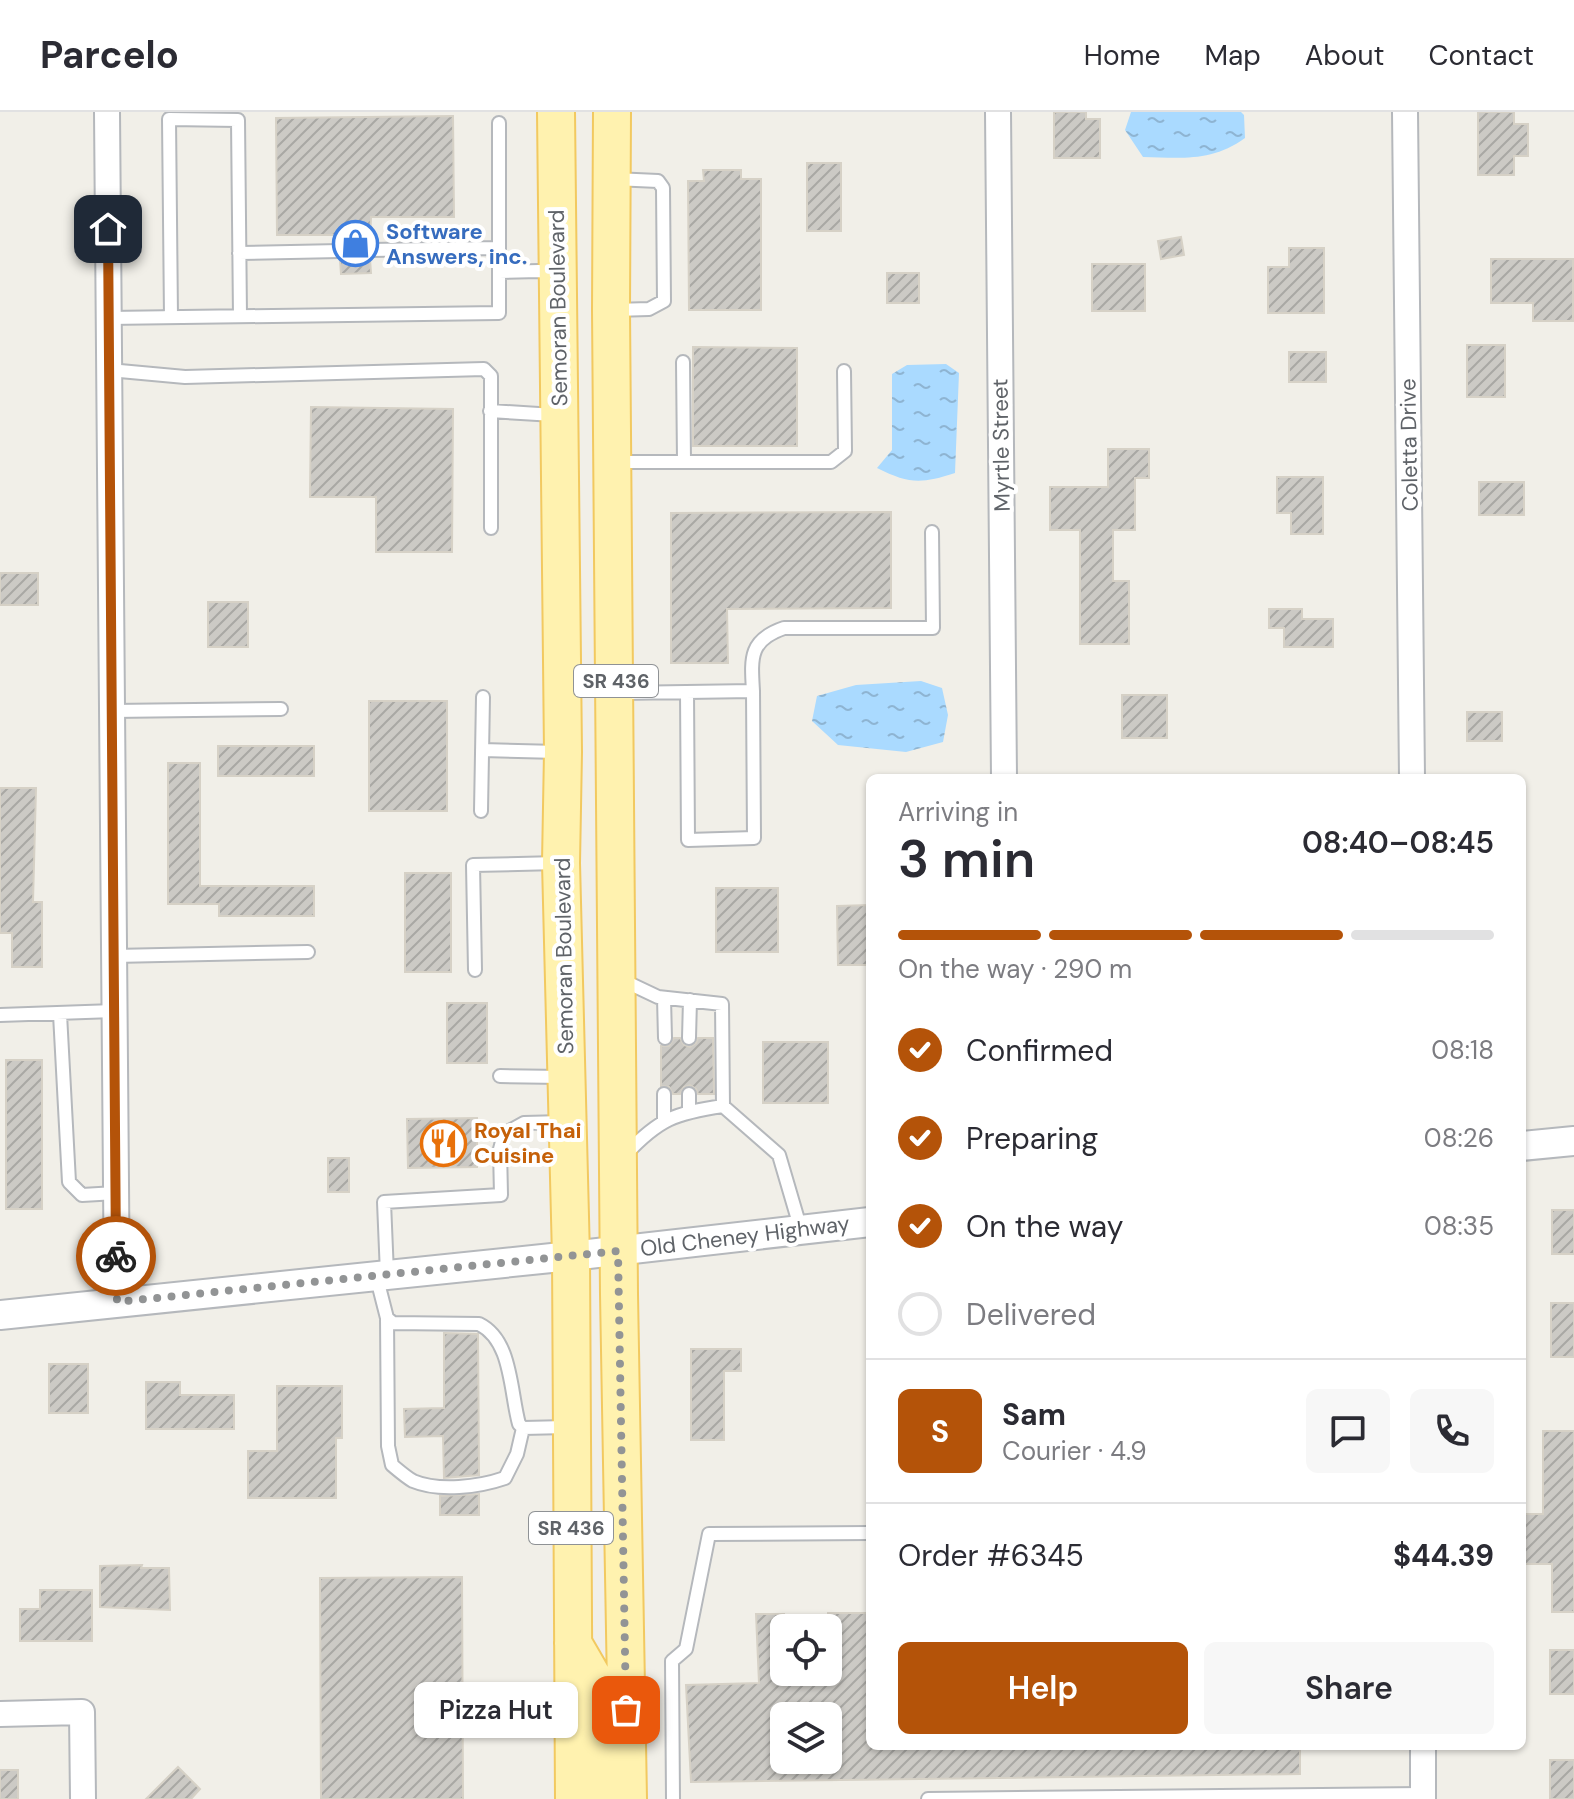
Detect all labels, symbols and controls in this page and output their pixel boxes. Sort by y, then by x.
text: Parcelo [40,30,179,80]
text: Home [1084,37,1160,74]
text: Map [1204,37,1261,74]
text: About [1305,37,1384,74]
text: Contact [1428,37,1534,74]
pin [74,195,142,263]
icon: home [86,207,130,251]
street label: Semoran Boulevard [542,209,574,407]
place label: Software Answers, inc. [386,217,527,271]
shop icon: Software Answers, inc. [331,220,379,268]
street label: Myrtle Street [985,378,1017,512]
street label: Coletta Drive [1393,378,1425,512]
road number: SR 436 [574,665,658,697]
text: Arriving in [898,795,1018,829]
text: 08:40–08:45 [1302,823,1494,862]
text: 3 min [898,825,1035,893]
street label: Semoran Boulevard [548,857,580,1055]
text: On the way · 290 m [898,952,1132,986]
icon: check [898,1028,942,1072]
text: Confirmed [966,1031,1113,1070]
text: 08:18 [1431,1033,1494,1067]
place label: Royal Thai Cuisine [474,1116,582,1170]
icon: check [898,1116,942,1160]
restaurant icon: Royal Thai Cuisine [419,1119,467,1167]
text: Preparing [966,1119,1098,1158]
text: 08:26 [1424,1121,1494,1155]
icon: check [898,1204,942,1248]
text: On the way [966,1207,1123,1246]
street label: Old Cheney Highway [639,1209,851,1263]
text: 08:35 [1424,1209,1494,1243]
courier [76,1216,156,1296]
icon: bike [94,1234,138,1278]
text: Delivered [966,1295,1096,1334]
button: chat [1306,1389,1390,1473]
button: phone [1410,1389,1494,1473]
text: Sam [1002,1395,1066,1434]
text: S [931,1412,949,1451]
text: Courier · 4.9 [1002,1434,1147,1468]
road number: SR 436 [529,1512,613,1544]
text: Order #6345 [898,1536,1084,1575]
text: $44.39 [1393,1536,1494,1575]
map controls [770,1614,842,1774]
button: locate [770,1614,842,1686]
button: Help [898,1642,1188,1734]
button: Share [1204,1642,1494,1734]
pin [592,1676,660,1744]
callout: Pizza Hut [414,1682,578,1738]
icon: bag [604,1688,648,1732]
text: Pizza Hut [439,1693,553,1727]
button: layers [770,1702,842,1774]

